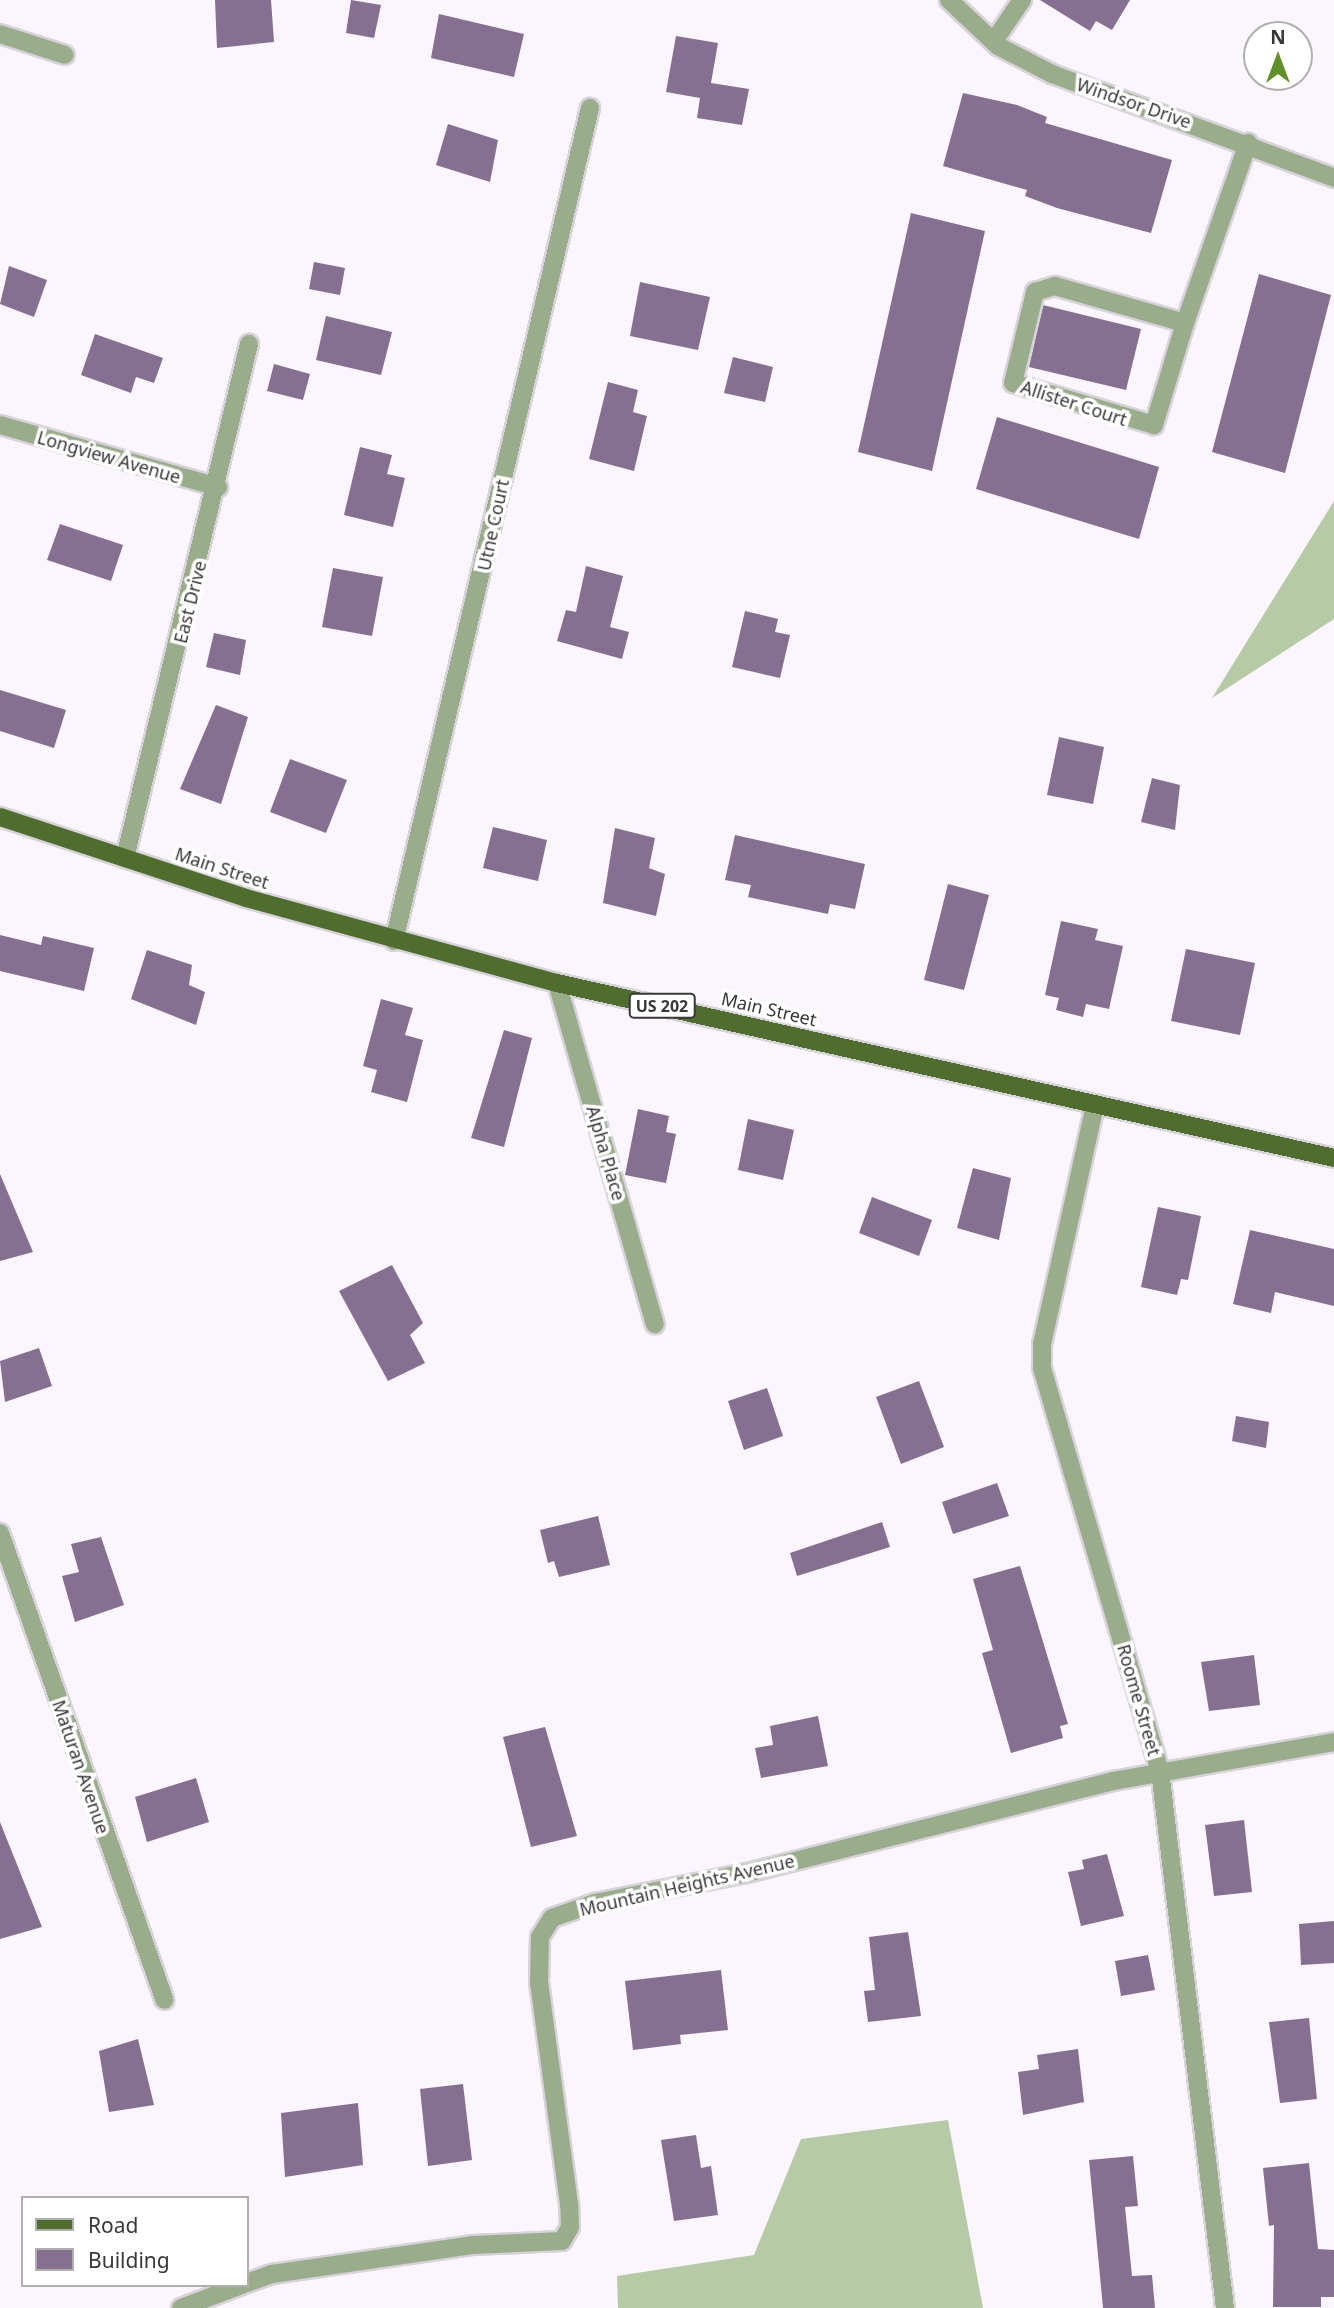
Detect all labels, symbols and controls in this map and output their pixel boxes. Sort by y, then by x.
north arrow [1243,21,1313,91]
text: N [1270,24,1286,50]
street label: Windsor Drive [1074,73,1194,133]
street label: Allister Court [1018,376,1130,430]
street label: Longview Avenue [35,426,183,488]
street label: Utne Court [473,477,513,573]
street label: East Drive [169,558,211,646]
street label: Main Street [172,843,272,893]
street label: Main Street [719,988,819,1030]
road number: US 202 [627,994,697,1018]
street label: Alpha Place [582,1103,630,1203]
street label: Roome Street [1113,1642,1165,1758]
street label: Maturan Avenue [48,1697,114,1837]
street label: Mountain Heights Avenue [577,1850,797,1920]
legend [21,2196,248,2287]
text: Road [88,2211,138,2239]
text: Building [88,2246,170,2274]

